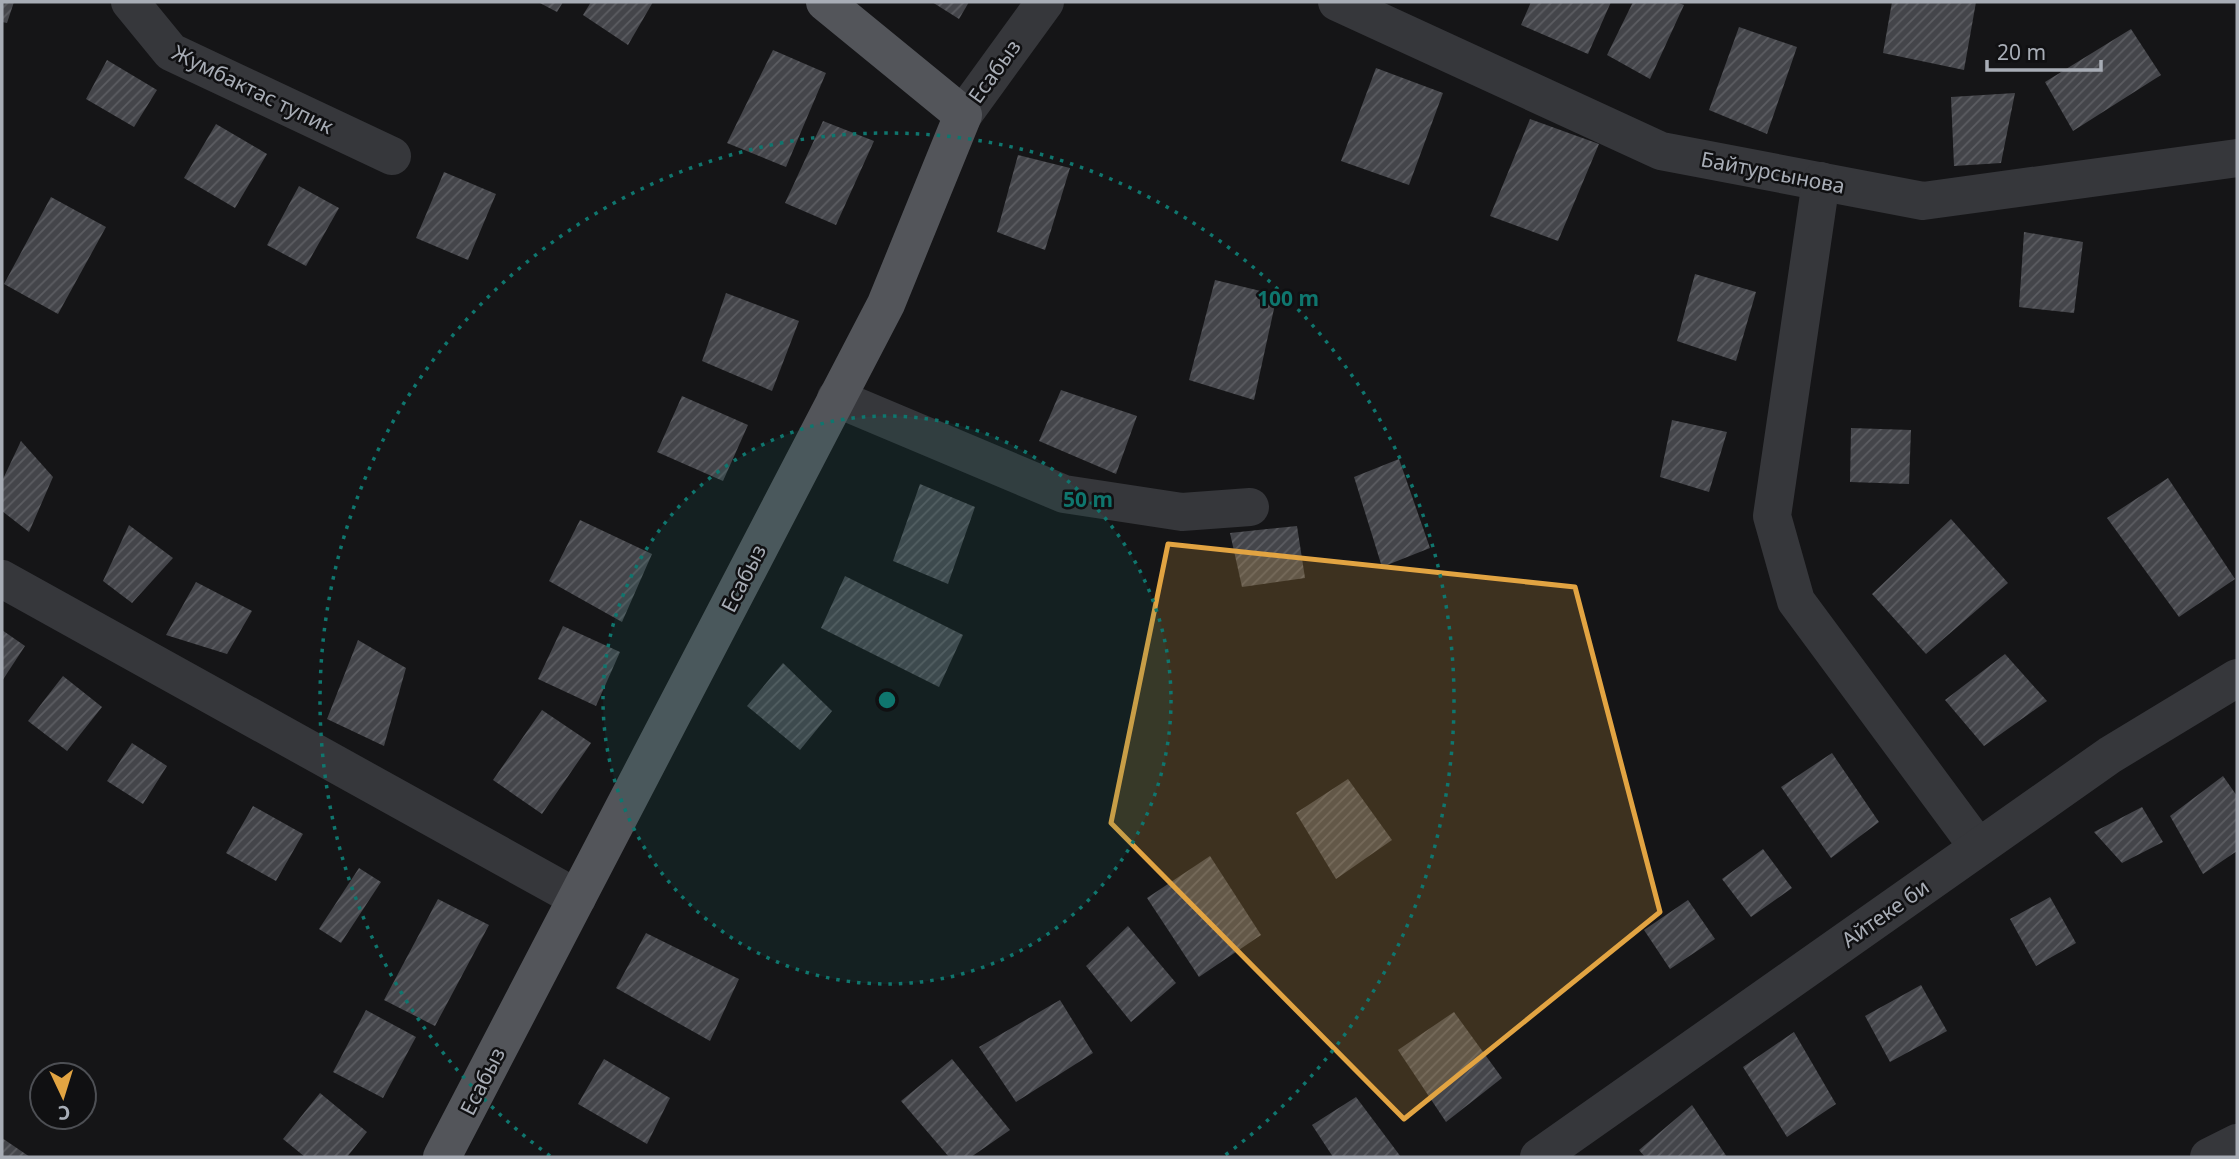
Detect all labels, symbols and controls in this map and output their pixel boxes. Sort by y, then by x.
scale bar [1987,28,2101,72]
street label: Есабыз [961,33,1027,109]
street label: Жумбактас тупик [168,38,338,140]
text: 20 m [1997,38,2046,66]
street label: Байтурсынова [1699,144,1847,200]
text: 100 m [1257,284,1319,312]
text: 50 m [1063,485,1113,513]
street label: Есабыз [714,539,772,617]
centre of rings [875,688,899,712]
street label: Айтеке би [1836,873,1934,953]
street label: Есабыз [453,1042,511,1120]
north arrow [28,1061,98,1131]
text: С [57,1100,71,1126]

